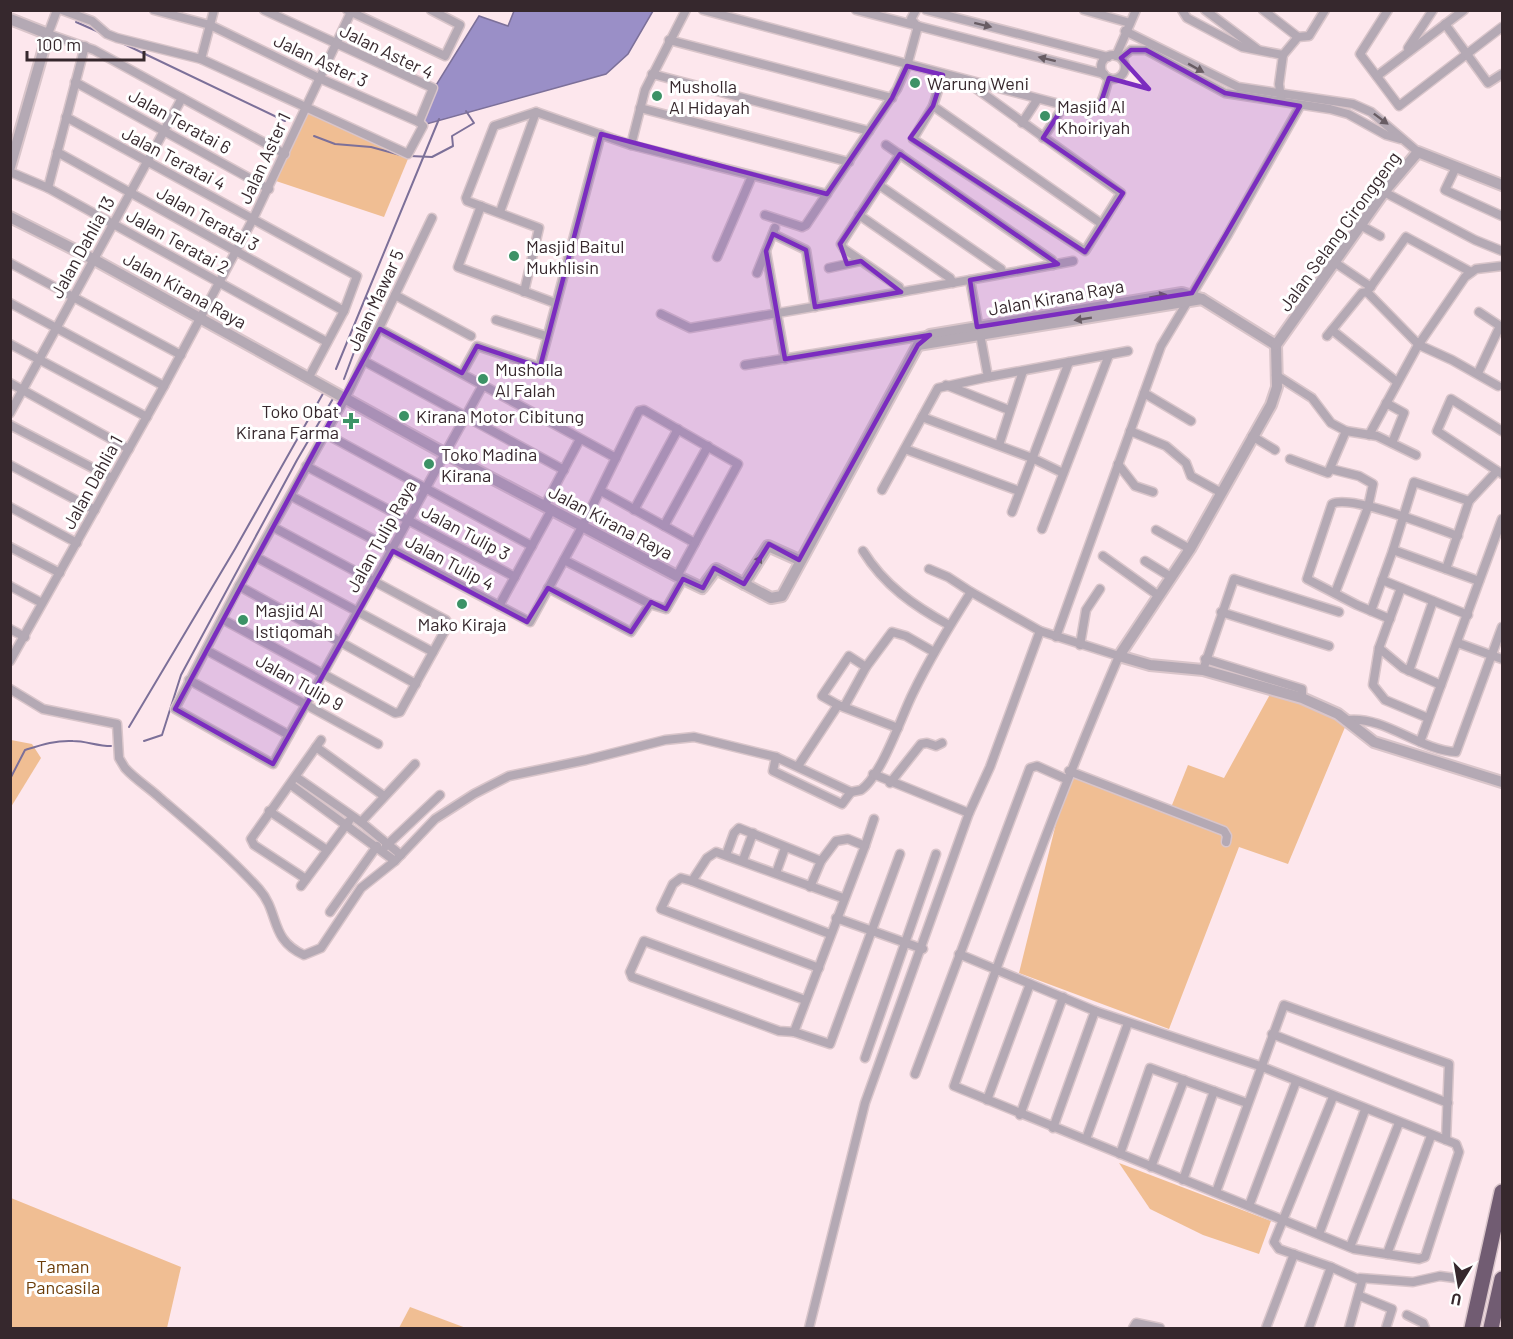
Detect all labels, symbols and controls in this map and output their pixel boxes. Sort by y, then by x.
street label: Jalan Aster 4 [336,19,438,83]
one-way arrow [974,20,992,30]
scale bar [27,24,144,62]
street label: Jalan Aster 3 [271,29,371,91]
text: 100 m [36,33,81,55]
one-way arrow [1038,54,1056,64]
one-way arrow [1188,62,1204,73]
place label: Warung Weni [927,72,1029,94]
place label: Musholla Al Hidayah [669,75,750,118]
marker: Warung Weni [908,76,922,90]
street label: Jalan Teratai 6 [125,84,235,158]
marker: Musholla Al Hidayah [650,89,664,103]
place label: Masjid Al Khoiriyah [1057,95,1130,138]
street label: Jalan Aster 1 [233,109,295,207]
marker: Masjid Al Khoiriyah [1038,109,1052,123]
one-way arrow [1373,113,1389,126]
street label: Jalan Teratai 4 [118,121,230,195]
street label: Jalan Selang Cironggeng [1274,147,1404,315]
street label: Jalan Teratai 3 [153,181,263,255]
street label: Jalan Dahlia 13 [45,192,119,302]
street label: Jalan Teratai 2 [123,204,233,278]
place label: Masjid Baitul Mukhlisin [526,235,624,278]
street label: Jalan Mawar 5 [342,246,408,354]
street label: Jalan Kirana Raya [120,247,250,333]
marker: Masjid Baitul Mukhlisin [507,249,521,263]
street label: Jalan Kirana Raya [986,274,1126,320]
one-way arrow [1149,291,1168,300]
one-way arrow [1073,315,1092,324]
place label: Musholla Al Falah [495,358,563,401]
marker: Musholla Al Falah [476,372,490,386]
place label: Toko Obat Kirana Farma [236,400,339,443]
place label: Kirana Motor Cibitung [416,405,584,427]
marker: Kirana Motor Cibitung [397,409,411,423]
marker: Toko Obat Kirana Farma [344,414,358,428]
street label: Jalan Dahlia 1 [57,431,127,533]
place label: Toko Madina Kirana [441,443,537,486]
marker: Toko Madina Kirana [422,457,436,471]
street label: Jalan Tulip Raya [341,476,421,596]
street label: Jalan Kirana Raya [545,480,677,564]
street label: Jalan Tulip 3 [418,500,514,564]
street label: Jalan Tulip 4 [402,529,498,595]
one-way arrow [751,555,762,571]
marker: Mako Kiraja [455,597,469,611]
place label: Masjid Al Istiqomah [255,599,333,642]
marker: Masjid Al Istiqomah [236,613,250,627]
place label: Mako Kiraja [417,613,507,635]
street label: Jalan Tulip 9 [252,649,348,715]
park label: Taman Pancasila [26,1255,100,1298]
north arrow [1429,1255,1489,1315]
text: U [1449,1290,1463,1311]

